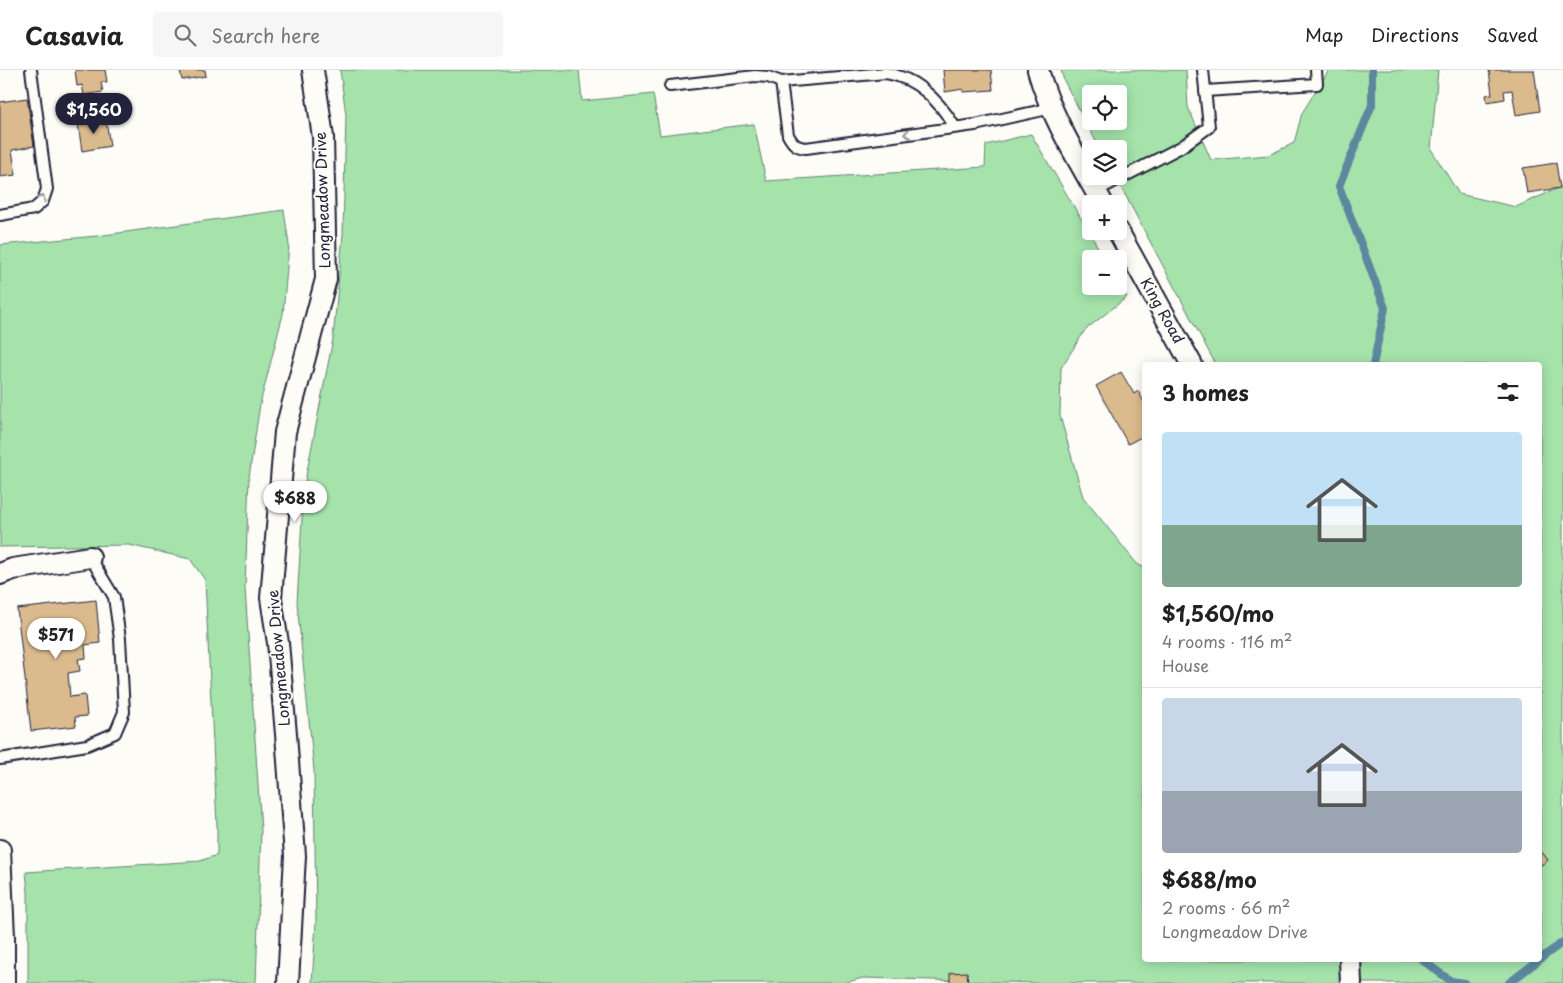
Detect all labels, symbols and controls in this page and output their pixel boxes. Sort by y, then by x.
search box [153,12,503,57]
text: Casavia [25,17,123,53]
icon: search [171,21,199,49]
text: Search here [211,21,320,49]
text: Map [1305,21,1343,48]
text: Directions [1371,21,1459,48]
text: Saved [1487,21,1538,48]
map controls [1082,85,1127,295]
button: locate [1082,85,1127,130]
pin: $1,560 [53,92,135,135]
text: $1,560 [66,97,122,121]
one-way arrow [903,128,911,139]
street label: Longmeadow Drive [308,131,335,269]
button: layers [1082,140,1127,185]
one-way arrow [36,195,46,204]
button: + [1082,195,1127,240]
button: − [1082,250,1127,295]
street label: King Road [1136,273,1191,347]
text: 3 homes [1162,376,1249,408]
icon: filters [1494,378,1522,406]
icon: home [1297,465,1387,555]
pin: $688 [265,480,325,523]
text: $688 [274,485,316,509]
street label: Longmeadow Drive [260,589,295,727]
text: $1,560/mo [1162,597,1274,629]
pin: $571 [26,618,86,660]
text: $571 [38,622,74,646]
text: 4 rooms · 116 m² [1162,629,1292,653]
text: House [1162,653,1209,677]
icon: home [1297,730,1387,820]
text: $688/mo [1162,863,1257,895]
text: 2 rooms · 66 m² [1162,895,1290,919]
text: Longmeadow Drive [1162,919,1308,943]

